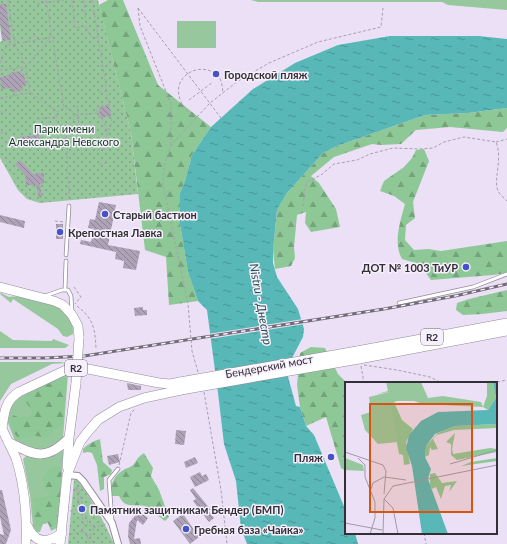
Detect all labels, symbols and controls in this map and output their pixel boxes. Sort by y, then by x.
place label: Городской пляж [224,68,308,81]
marker: Городской пляж [211,69,221,79]
park label: Парк имени Александра Невского [9,122,119,148]
place label: Старый бастион [113,208,197,221]
marker: Старый бастион [100,209,110,219]
place label: Крепостная Лавка [68,226,162,239]
marker: Крепостная Лавка [55,227,65,237]
place label: ДОТ № 1003 ТиУР [362,261,458,274]
water label: Nistru - Днестр [246,262,276,346]
marker: ДОТ № 1003 ТиУР [461,262,471,272]
road number: R2 [421,329,443,345]
street label: Бендерский мост [224,352,314,380]
road number: R2 [65,360,87,376]
inset map [345,382,497,534]
place label: Пляж [294,451,323,464]
marker: Пляж [326,452,336,462]
place label: Памятник защитникам Бендер (БМП) [90,503,283,516]
marker: Памятник защитникам Бендер (БМП) [77,504,87,514]
place label: Гребная база «Чайка» [194,523,304,536]
marker: Гребная база «Чайка» [181,524,191,534]

